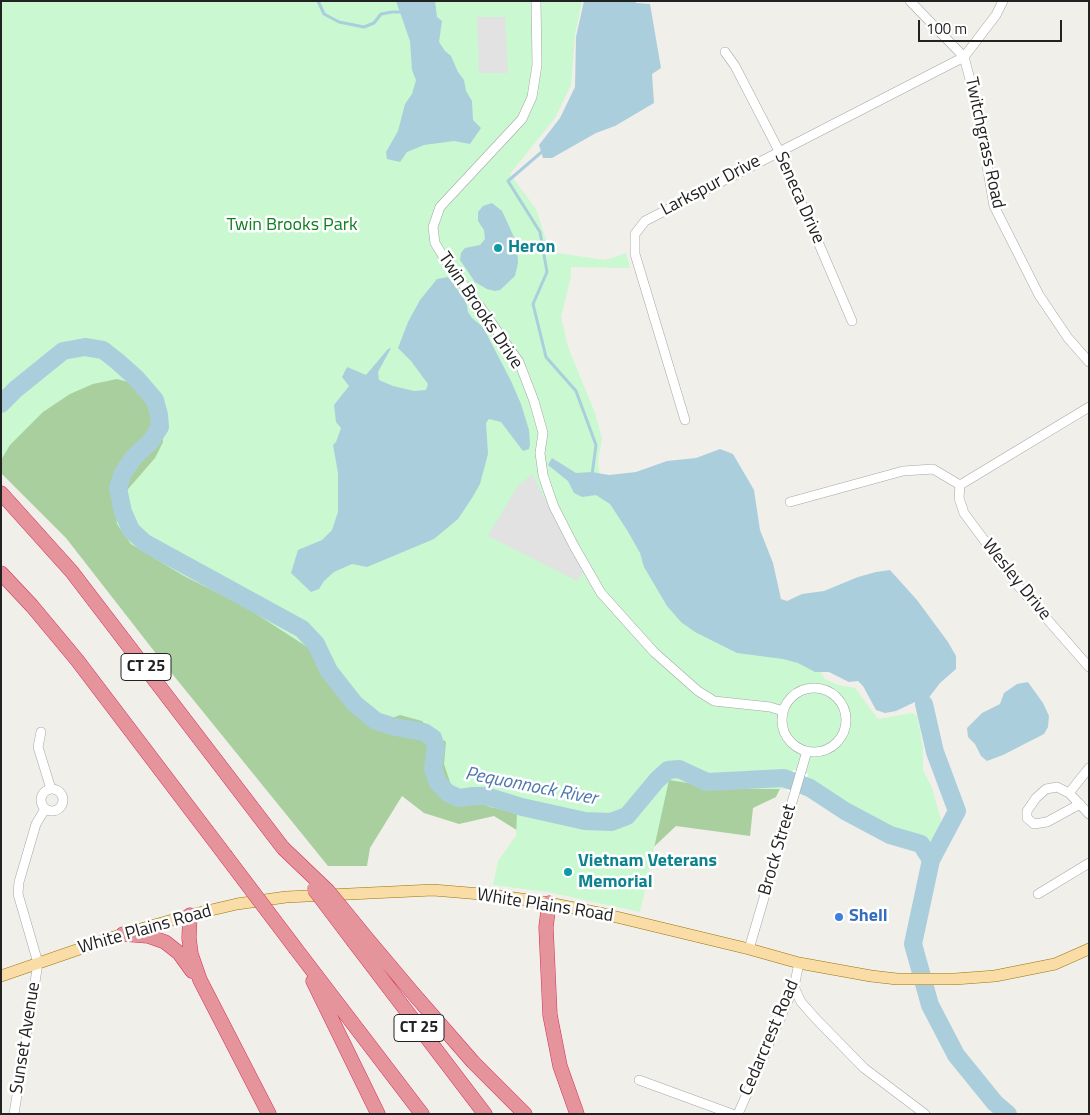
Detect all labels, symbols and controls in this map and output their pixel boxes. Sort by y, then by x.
scale bar [920,10,1064,42]
text: 100 m [926,17,967,40]
street label: Twitchgrass Road [960,75,1008,211]
street label: Seneca Drive [769,149,829,247]
street label: Larkspur Drive [658,151,764,221]
park label: Twin Brooks Park [226,215,358,237]
place label: Heron [508,237,555,259]
marker: Heron [492,242,504,254]
street label: Twin Brooks Drive [433,249,527,373]
street label: Wesley Drive [977,535,1055,625]
road number: CT 25 [121,654,171,680]
water label: Pequonnock River [463,763,599,811]
street label: Brock Street [755,802,801,898]
place label: Vietnam Veterans Memorial [578,851,717,894]
marker: Vietnam Veterans Memorial [562,866,574,878]
street label: White Plains Road [475,885,615,927]
street label: White Plains Road [76,901,214,959]
place label: Shell [849,906,888,928]
marker: Shell [833,911,845,923]
street label: Cedarcrest Road [736,977,804,1099]
street label: Sunset Avenue [6,981,46,1095]
road number: CT 25 [394,1014,444,1042]

